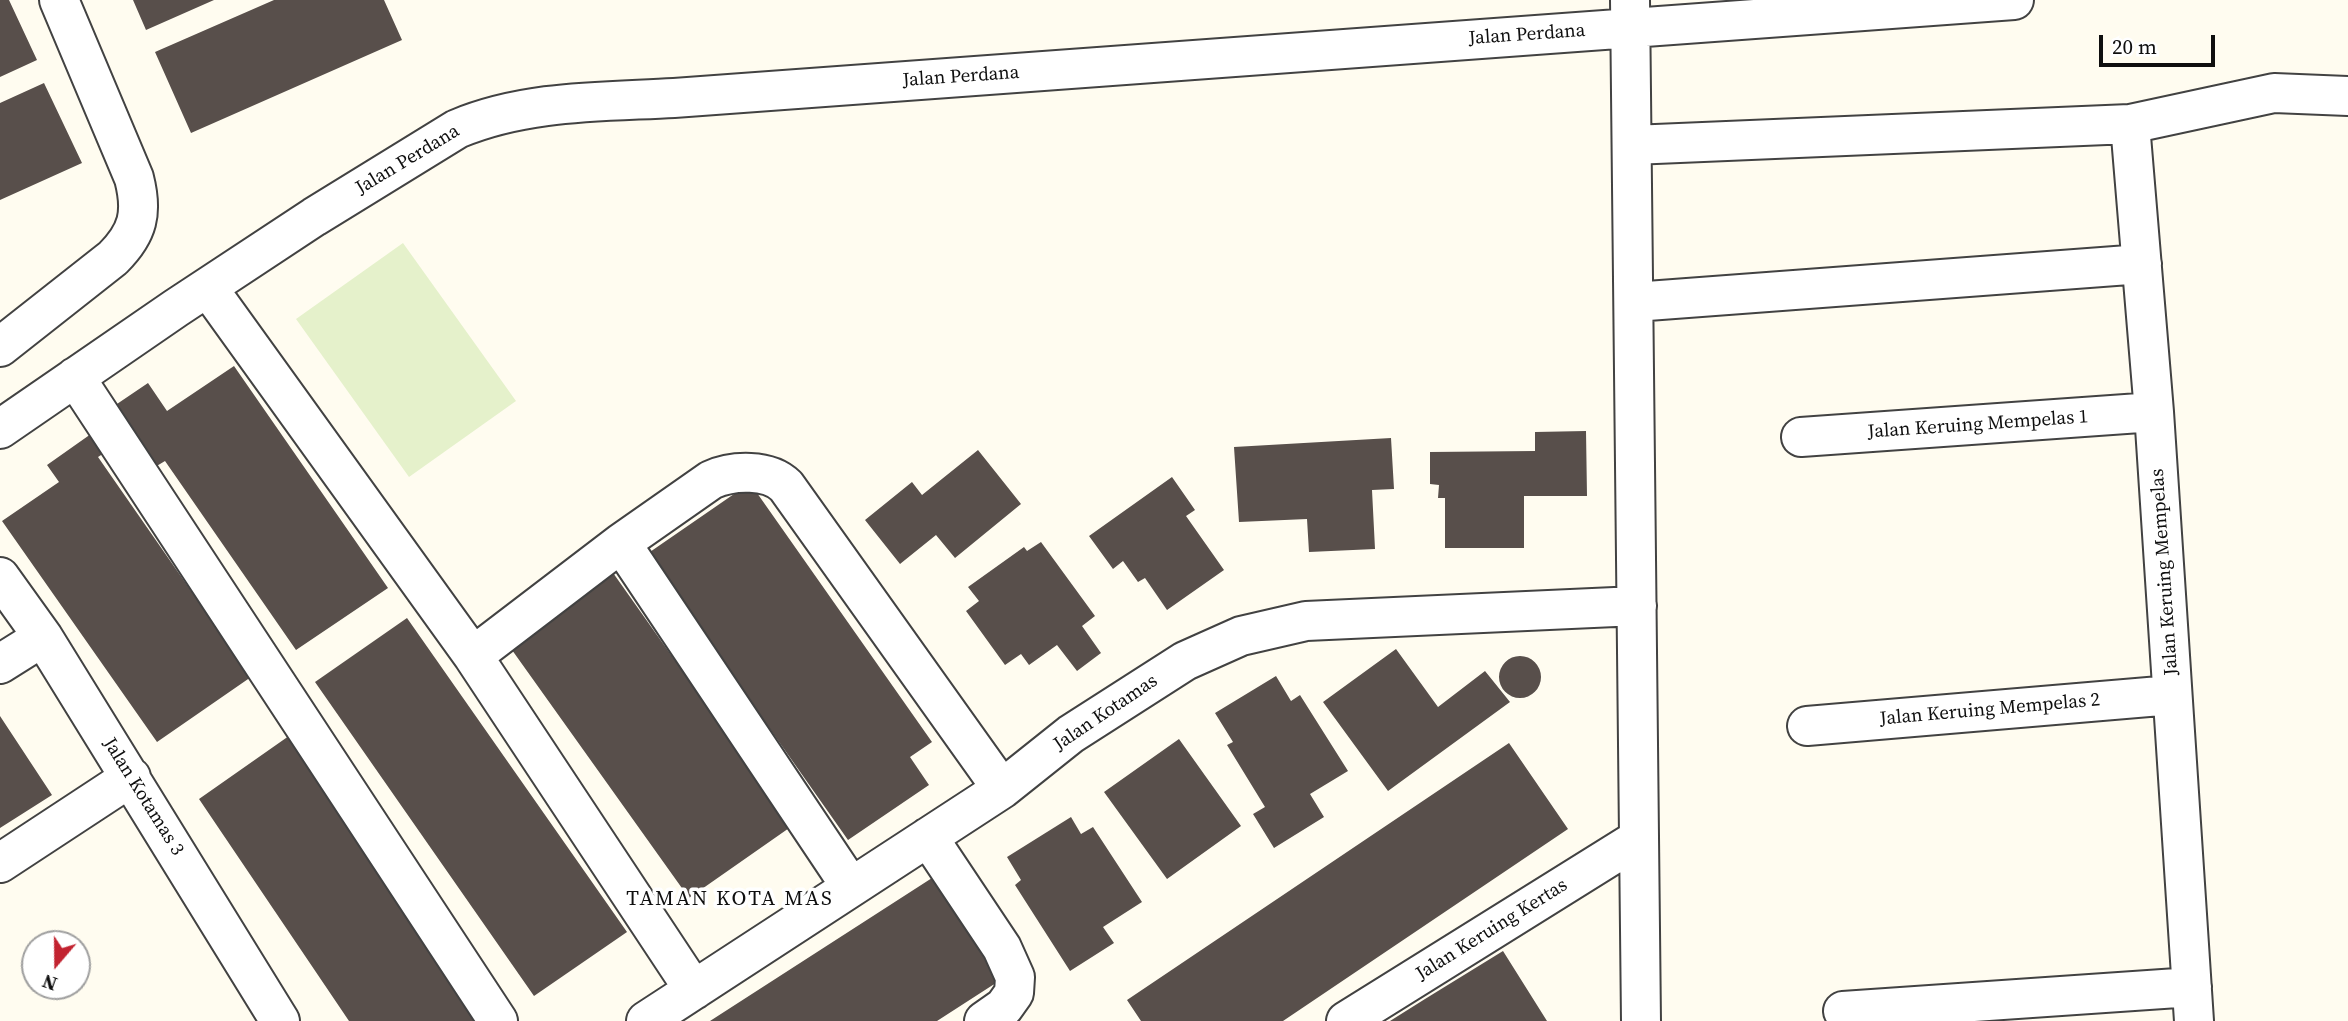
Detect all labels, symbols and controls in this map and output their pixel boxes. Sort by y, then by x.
street label: Jalan Perdana [1468,20,1586,50]
scale bar [2103,21,2218,65]
text: 20 m [2112,32,2157,61]
street label: Jalan Perdana [902,62,1020,92]
street label: Jalan Perdana [352,120,464,200]
street label: Jalan Keruing Mempelas 1 [1867,406,2089,444]
street label: Jalan Keruing Mempelas [2146,468,2184,676]
street label: Jalan Kotamas [1050,670,1162,756]
street label: Jalan Keruing Mempelas 2 [1879,689,2101,731]
street label: Jalan Kotamas 3 [98,734,188,860]
street label: Jalan Keruing Kertas [1412,874,1572,986]
district label: TAMAN KOTA MAS [628,887,832,913]
north arrow [21,930,91,1000]
text: N [39,968,60,997]

